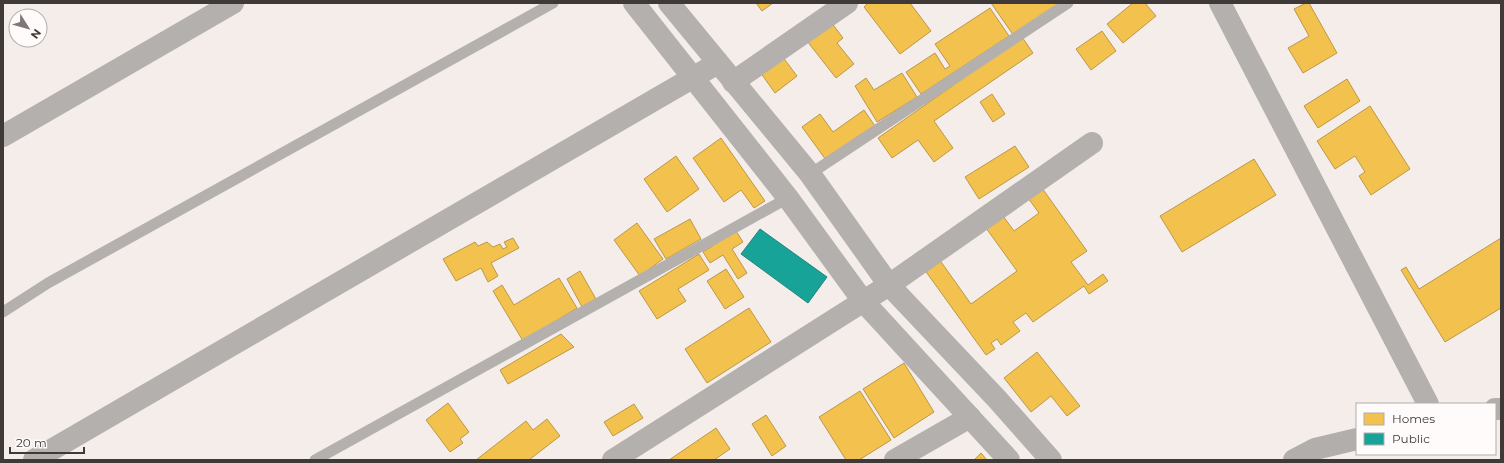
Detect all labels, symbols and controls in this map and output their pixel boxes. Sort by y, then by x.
north arrow [8,8,48,48]
text: N [28,26,44,42]
legend [1356,403,1496,455]
text: Homes [1392,411,1435,426]
scale bar [10,429,84,455]
text: Public [1392,431,1430,446]
text: 20 m [16,435,47,450]

